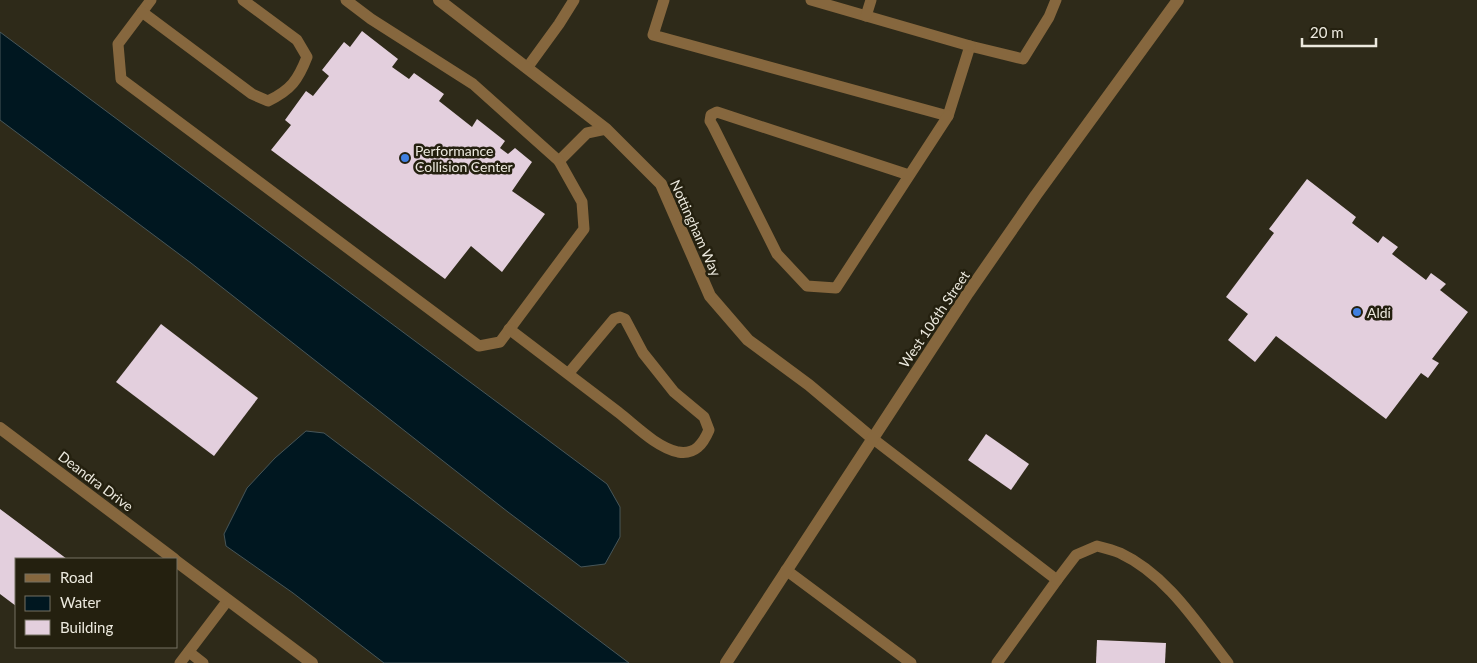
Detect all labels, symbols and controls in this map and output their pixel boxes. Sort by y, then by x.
scale bar [1302,15,1376,47]
text: 20 m [1310,23,1344,41]
place label: Performance Collision Center [415,142,513,175]
marker: Performance Collision Center [399,152,411,164]
street label: Nottingham Way [667,177,725,280]
street label: West 106th Street [895,267,973,371]
place label: Aldi [1367,304,1391,321]
marker: Aldi [1351,306,1363,318]
street label: Deandra Drive [55,447,137,515]
legend [15,558,178,648]
text: Road [60,568,93,586]
text: Water [60,593,101,611]
text: Building [60,618,113,636]

